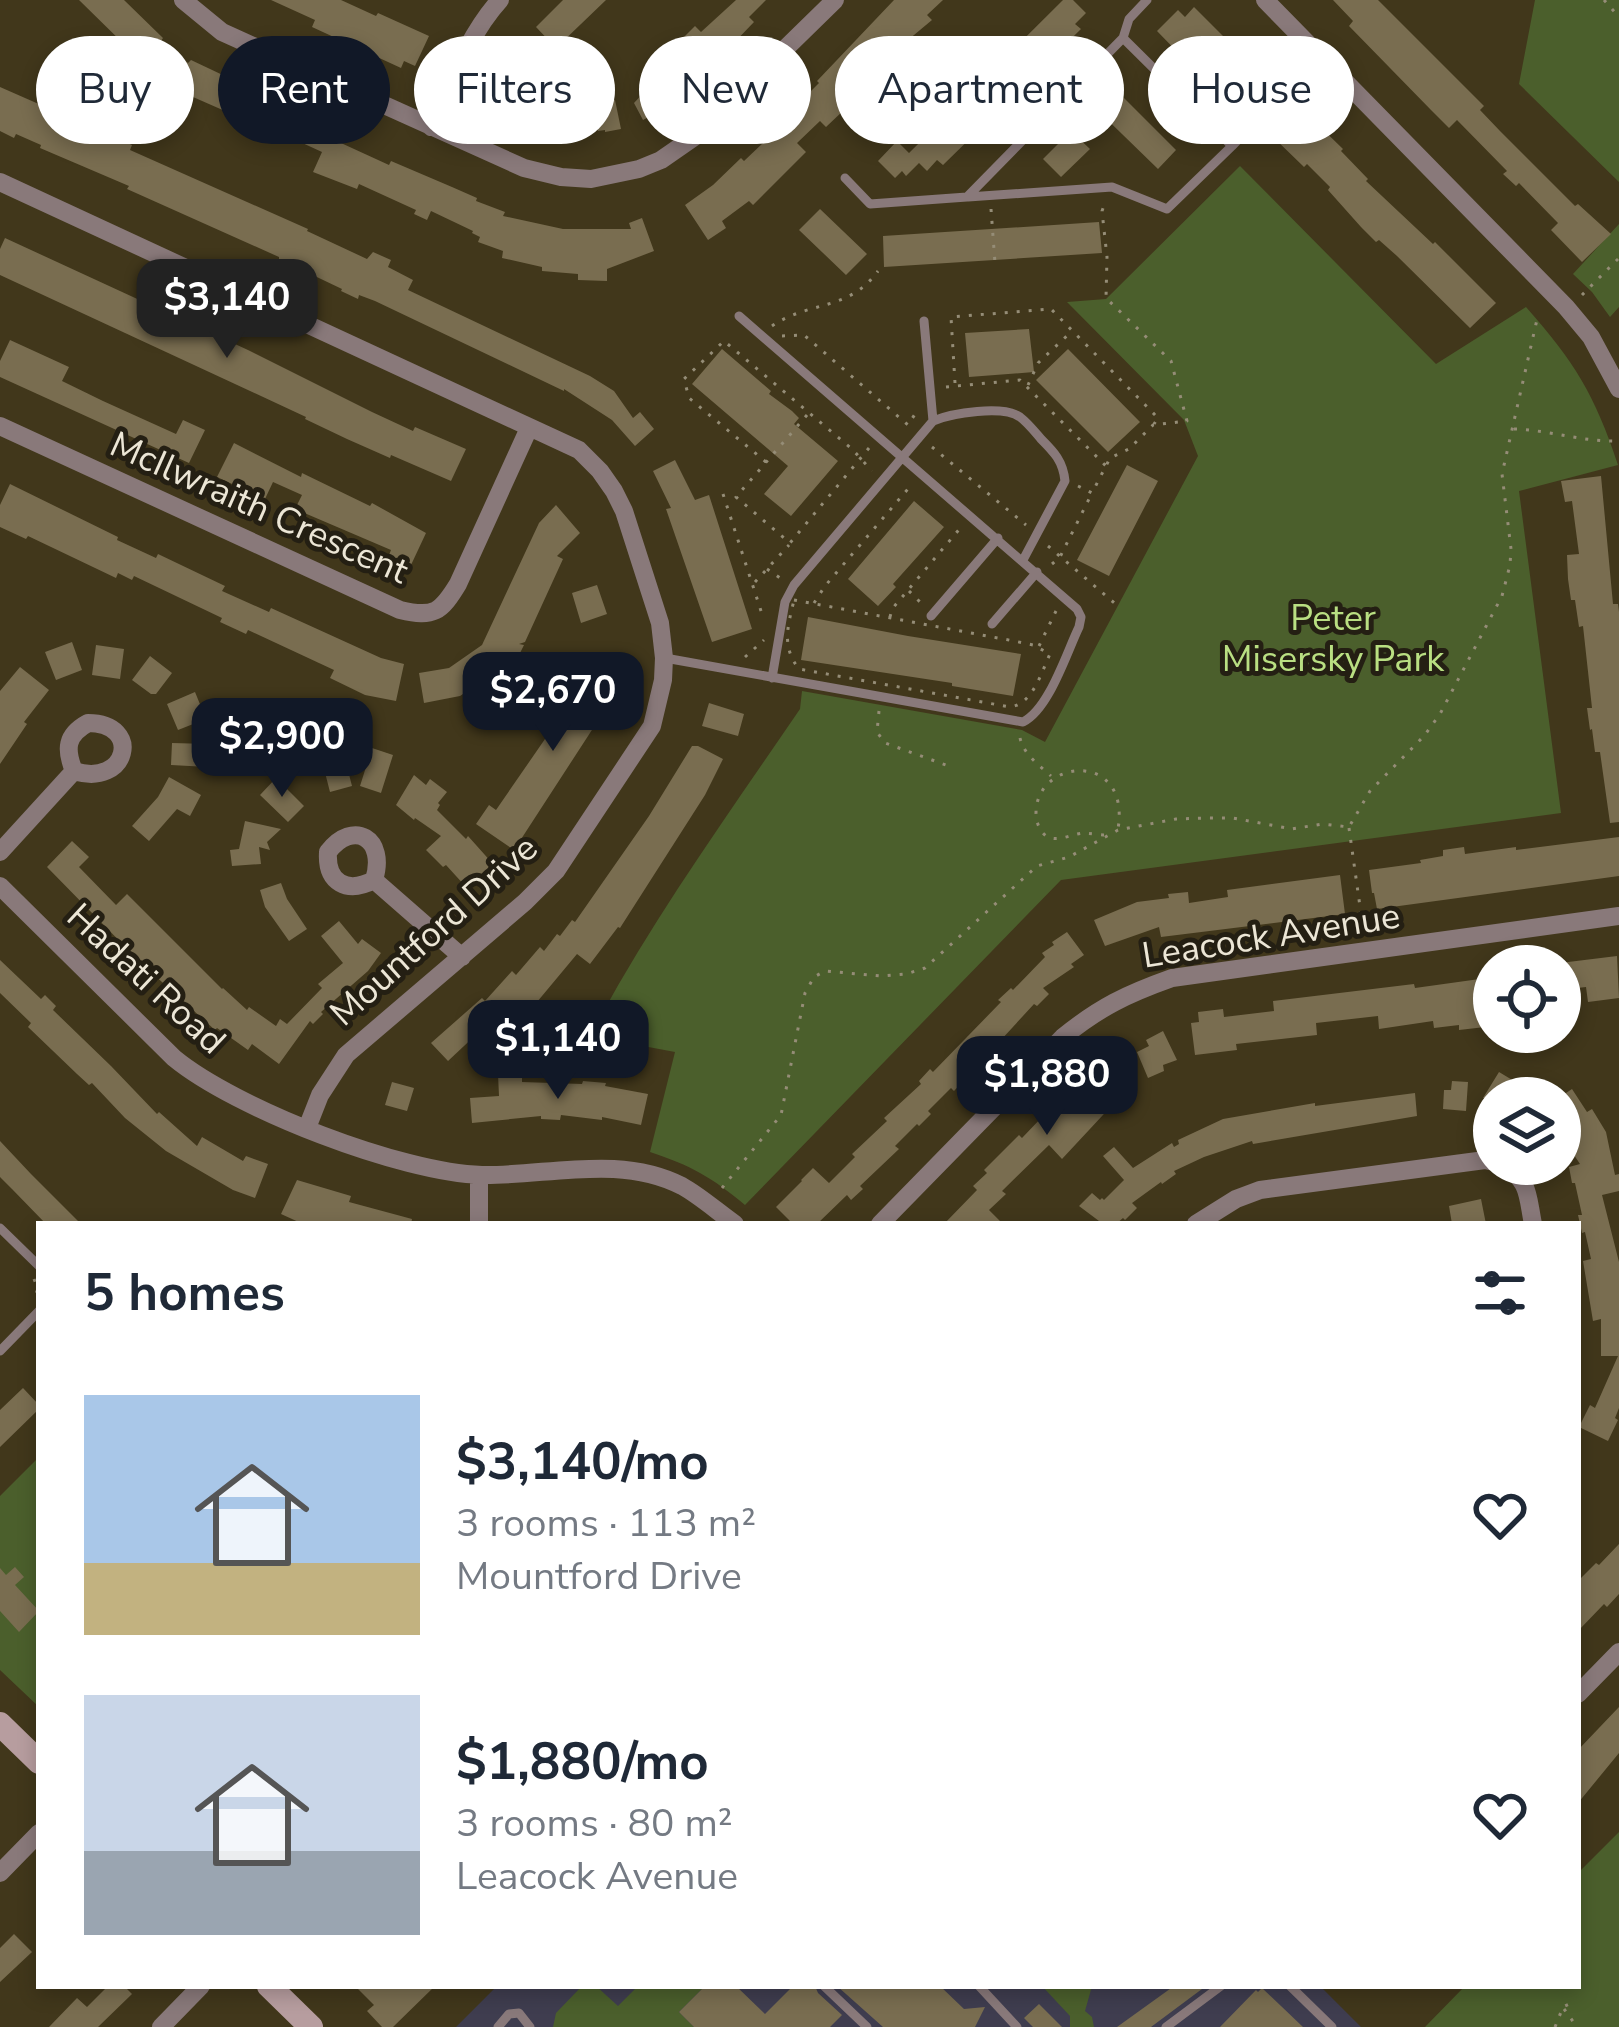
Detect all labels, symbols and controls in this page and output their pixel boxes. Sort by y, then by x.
chip: Buy [36,36,194,144]
chip: Rent [218,36,390,144]
chip: Filters [414,36,615,144]
chip: New [639,36,811,144]
chip: Apartment [835,36,1124,144]
chip: House [1148,36,1354,144]
pin: $3,140 [129,259,325,361]
text: $3,140 [164,271,290,324]
street label: McIlwraith Crescent [102,420,416,596]
park label: Peter Misersky Park [1222,594,1445,684]
pin: $2,670 [455,652,651,754]
text: $2,670 [490,664,616,717]
pin: $2,900 [184,698,380,800]
text: $2,900 [219,710,345,763]
street label: Mountford Drive [320,825,548,1037]
street label: Leacock Avenue [1139,891,1403,981]
street label: Hadati Road [56,893,236,1065]
map controls [1473,945,1581,1185]
button: locate [1473,945,1581,1053]
pin: $1,140 [460,1000,656,1102]
text: $1,140 [495,1012,621,1065]
pin: $1,880 [949,1036,1145,1138]
text: $1,880 [984,1048,1110,1101]
button: layers [1473,1077,1581,1185]
text: 5 homes [84,1258,285,1328]
icon: filters [1467,1260,1533,1326]
text: $3,140/mo [456,1427,709,1497]
icon: home [180,1443,324,1587]
icon: heart [1467,1482,1533,1548]
text: 3 rooms · 113 m² [456,1497,756,1550]
text: Mountford Drive [456,1550,742,1603]
text: $1,880/mo [456,1727,709,1797]
icon: home [180,1743,324,1887]
icon: heart [1467,1782,1533,1848]
text: 3 rooms · 80 m² [456,1797,733,1850]
text: Leacock Avenue [456,1850,738,1903]

